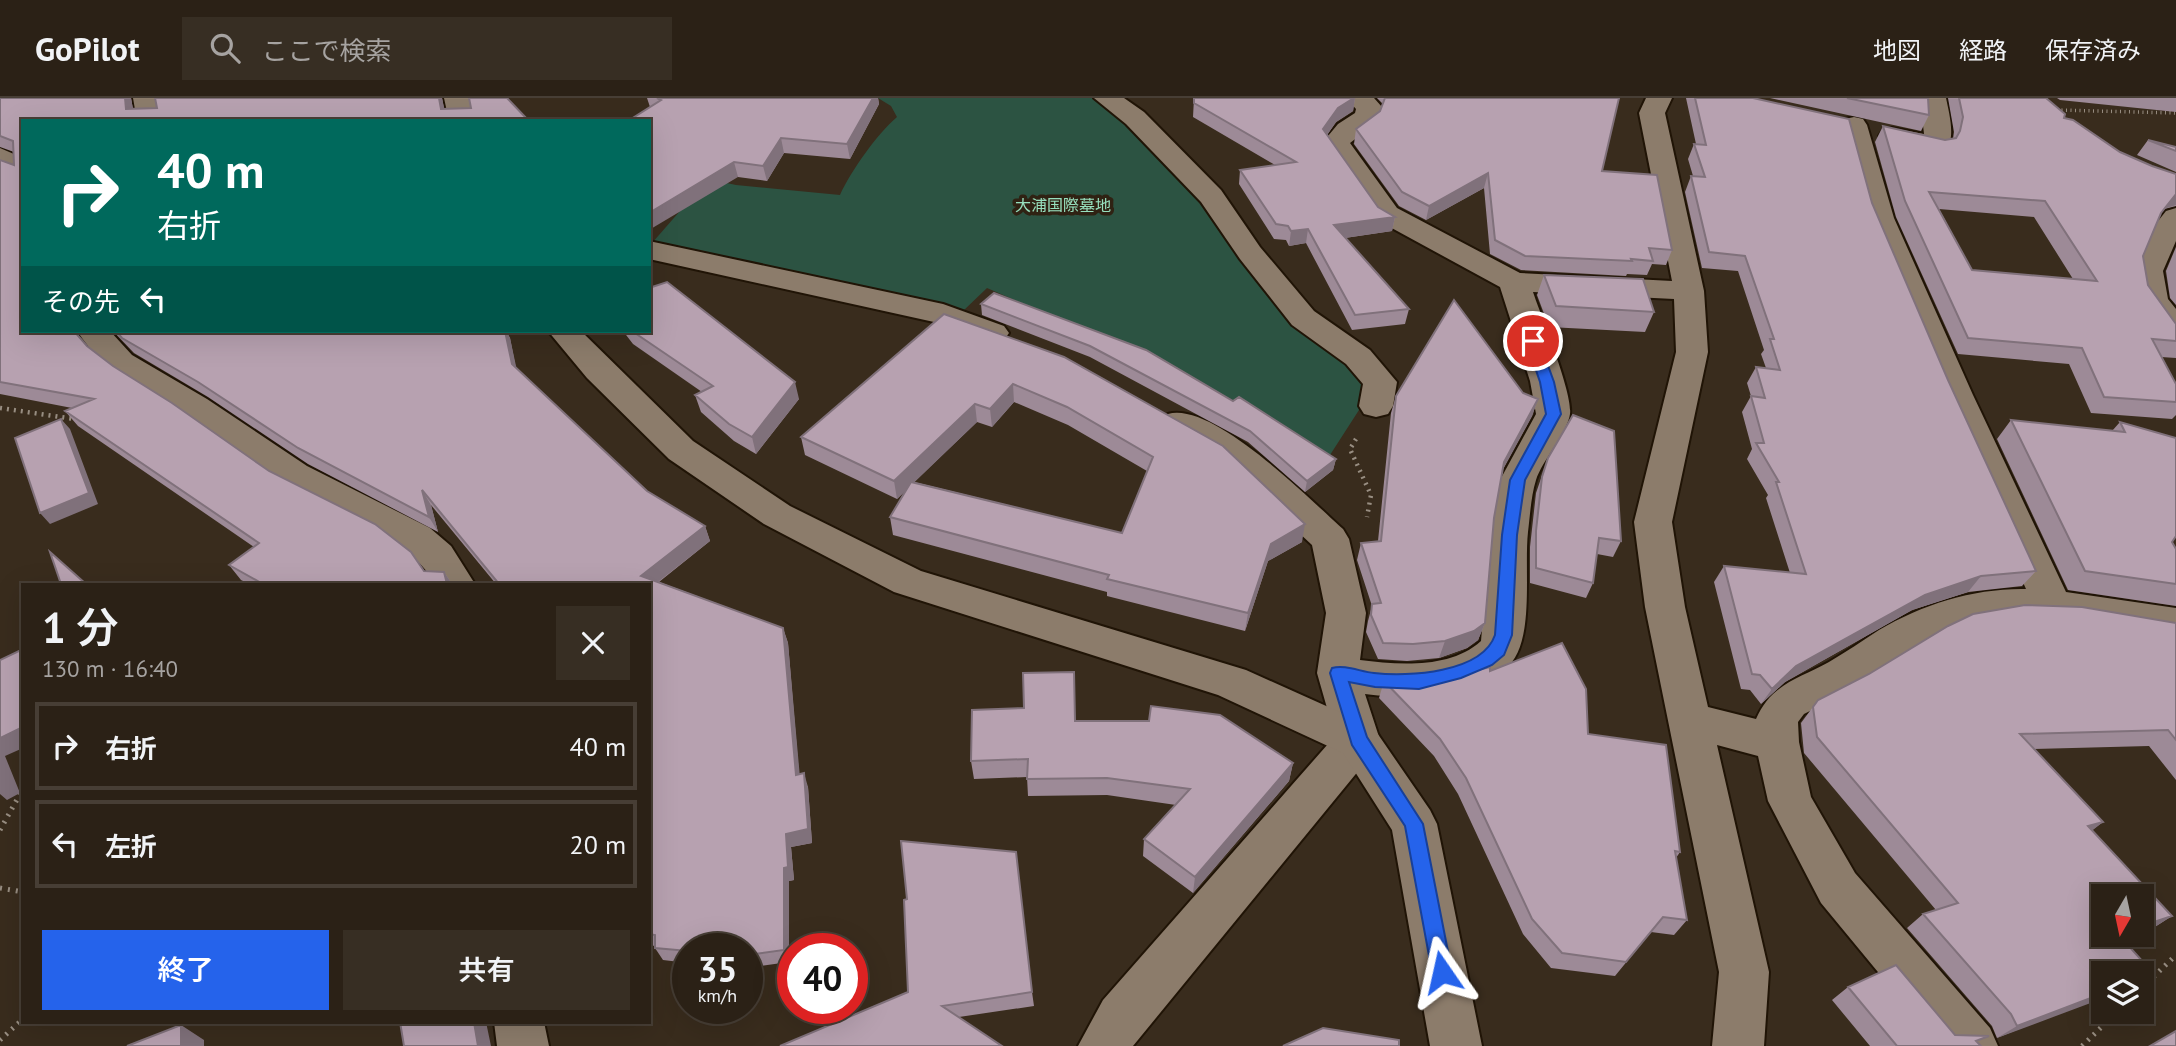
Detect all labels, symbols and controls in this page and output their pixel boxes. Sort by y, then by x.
search box [182,17,672,80]
text: GoPilot [35,27,140,70]
icon: search [206,29,244,67]
text: ここで検索 [262,34,392,67]
text: 地図 [1873,35,1921,66]
text: 経路 [1959,35,2007,66]
text: 保存済み [2045,35,2141,66]
text: 40 m [157,138,264,202]
icon: right [42,147,133,238]
park label: 大浦国際墓地 [1015,195,1111,215]
text: 右折 [157,204,221,246]
icon: left [134,280,172,318]
text: その先 [42,285,120,318]
pin [1503,311,1563,371]
icon: arrive [1514,322,1552,360]
text: 1 分 [42,600,118,655]
button: close [556,606,630,680]
text: 130 m · 16:40 [42,654,178,683]
icon: right [46,727,84,765]
text: 40 m [570,730,626,763]
text: 右折 [105,732,157,765]
icon: left [46,825,84,863]
text: 20 m [570,828,626,861]
text: 左折 [105,830,157,863]
north arrow [2091,884,2154,947]
map controls [2091,884,2154,1024]
button: 終了 [42,930,329,1010]
button: 共有 [343,930,630,1010]
speed limit sign: 40 [777,933,868,1024]
position arrow [1405,935,1479,1009]
text: 35 [698,946,737,992]
button: layers [2091,961,2154,1024]
text: km/h [698,984,737,1007]

